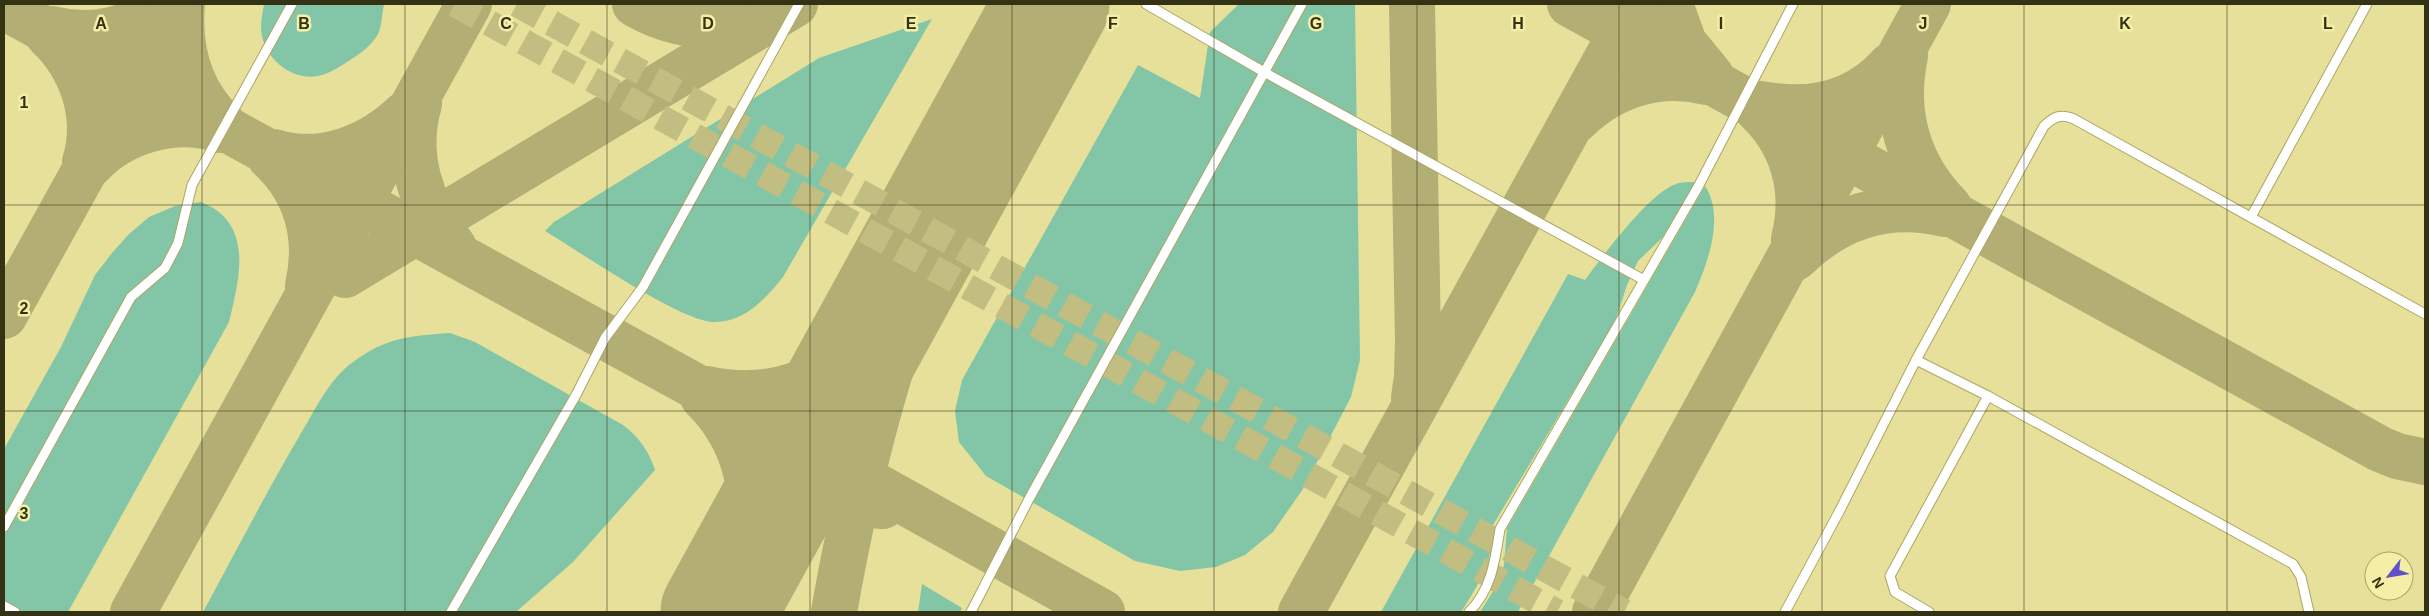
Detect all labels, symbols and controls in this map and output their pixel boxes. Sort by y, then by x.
text: A [95,15,107,32]
text: B [298,15,310,32]
text: C [500,15,512,32]
text: D [702,15,714,32]
text: E [906,15,917,32]
text: F [1108,15,1118,32]
text: G [1310,15,1322,32]
text: H [1512,15,1524,32]
text: I [1719,15,1723,32]
text: J [1919,15,1927,32]
text: K [2119,15,2131,32]
text: L [2323,15,2333,32]
text: 1 [20,94,29,111]
text: 2 [20,300,29,317]
text: 3 [20,505,29,522]
north arrow [2364,551,2414,601]
text: N [2368,574,2387,591]

